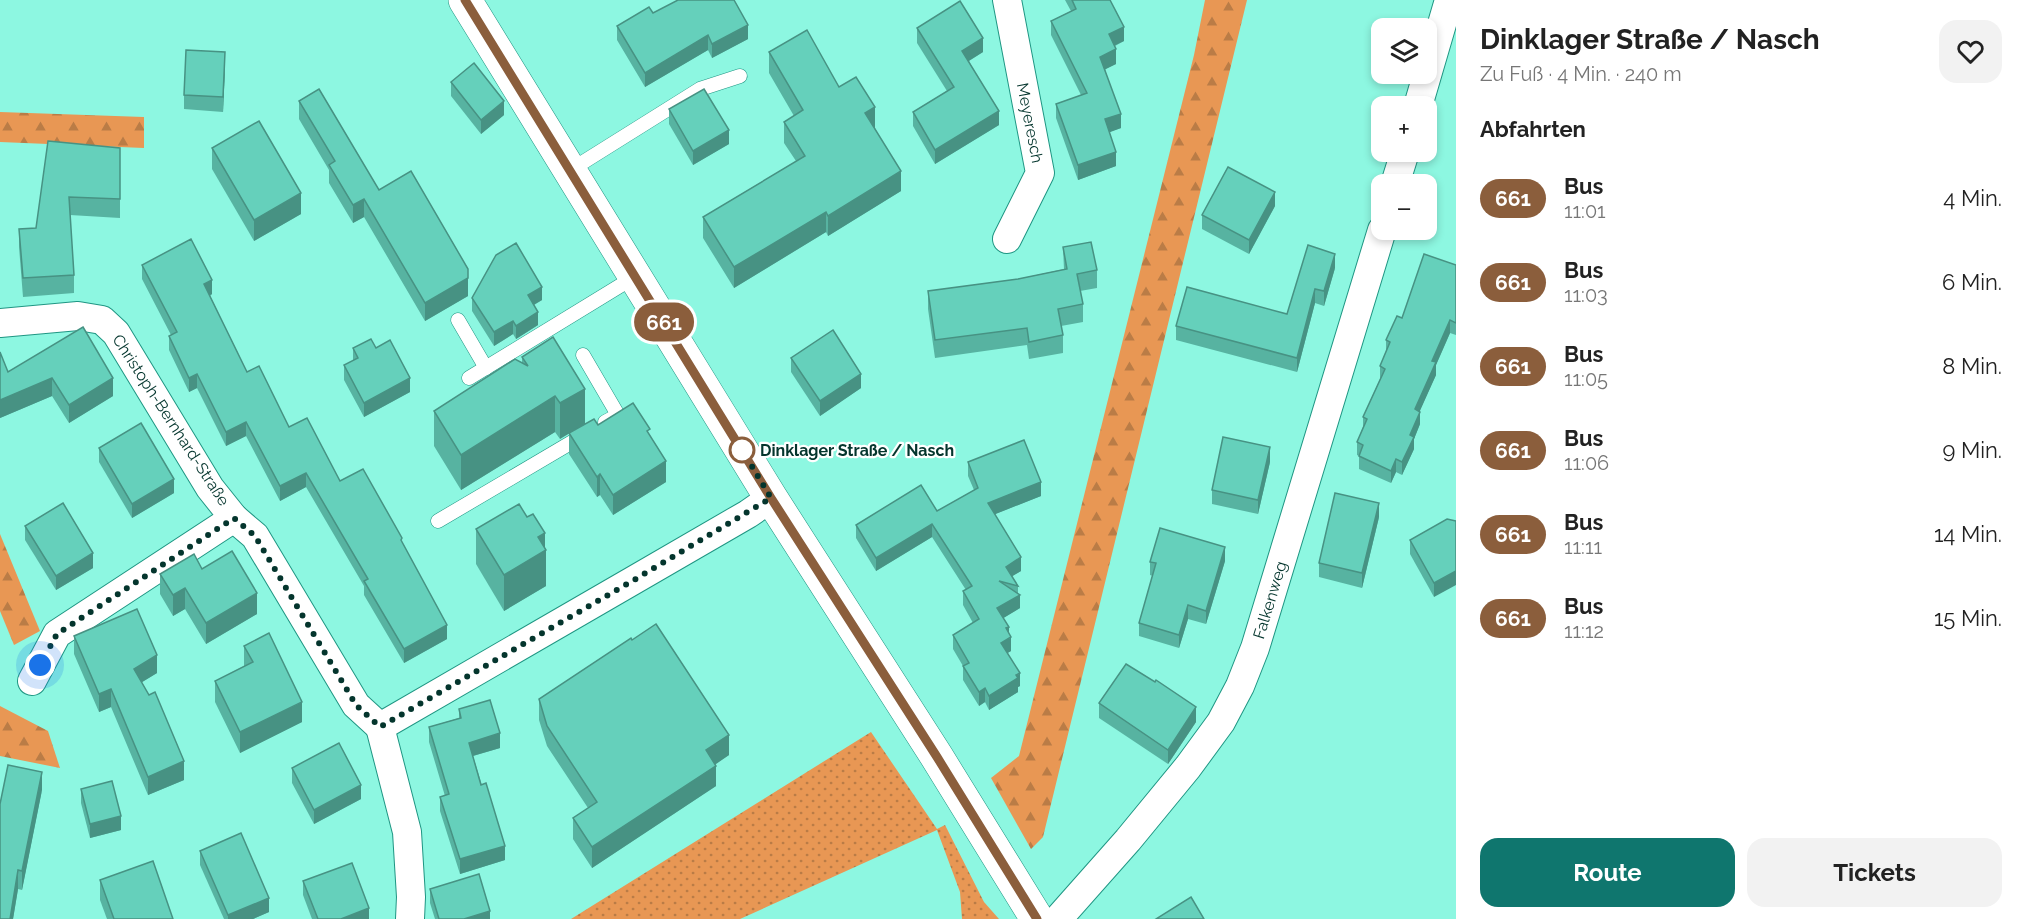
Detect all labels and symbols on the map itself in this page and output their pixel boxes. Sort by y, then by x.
street label: Meyeresch [1013,81,1047,165]
line badge: 661 [630,302,698,342]
street label: Christoph-Bernhard-Straße [108,331,234,509]
marker: Dinklager Straße / Nasch [729,437,755,463]
place label: Dinklager Straße / Nasch [760,441,954,460]
street label: Falkenweg [1249,559,1291,641]
your location [25,650,55,680]

